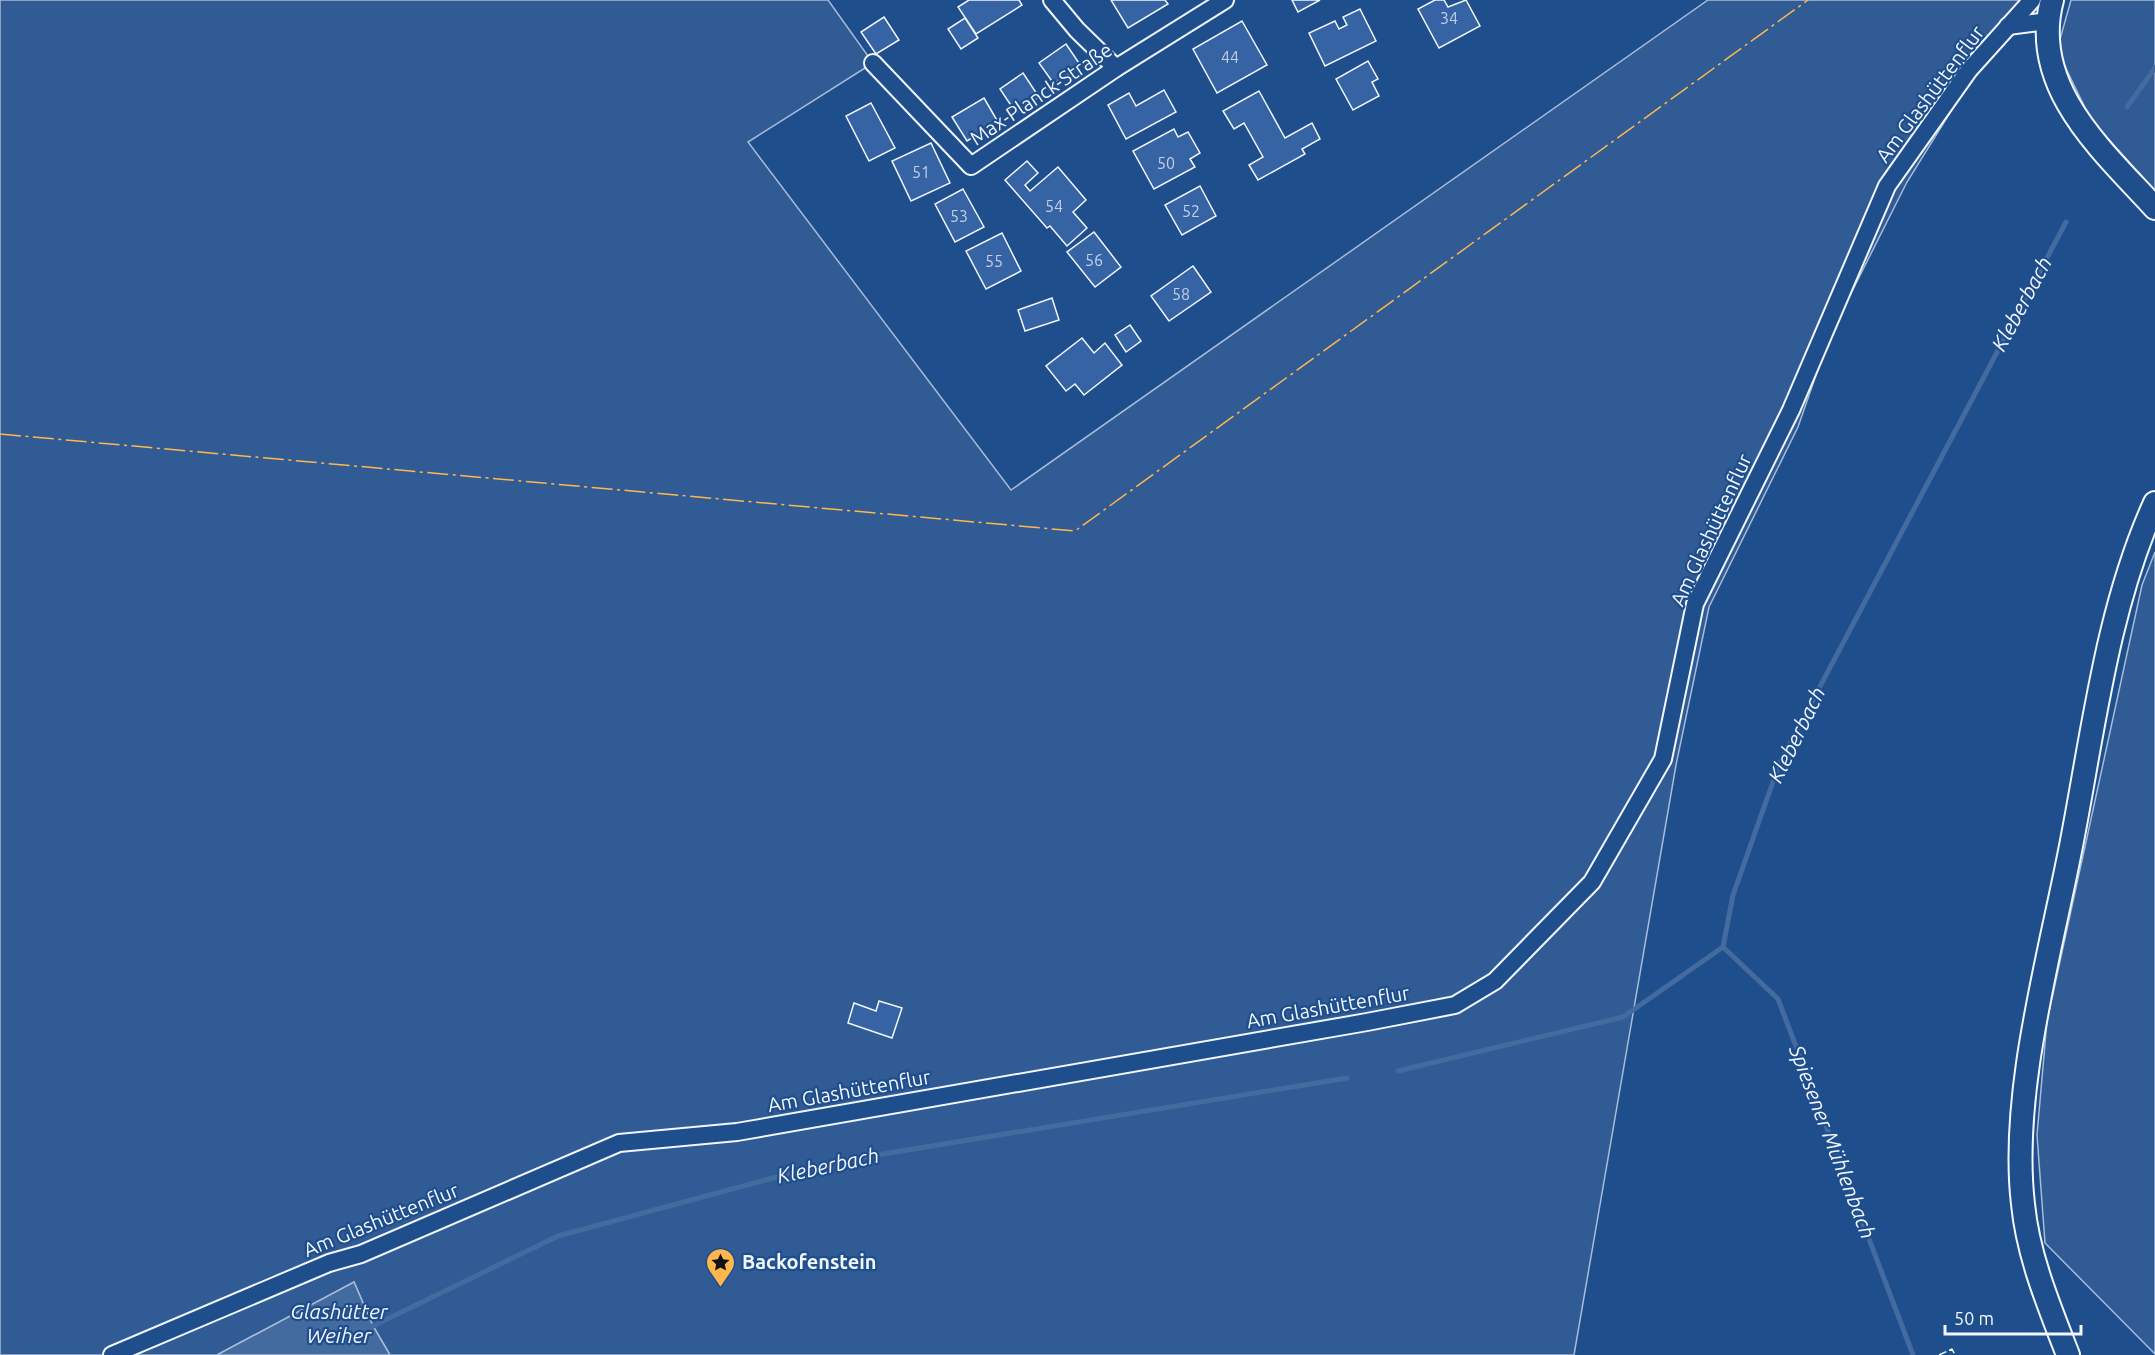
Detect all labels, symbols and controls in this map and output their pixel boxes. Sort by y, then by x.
house number: 34 [1440,9,1458,27]
street label: Am Glashüttenflur [1871,20,1989,167]
street label: Max-Planck-Straße [965,37,1116,150]
house number: 44 [1221,48,1239,66]
house number: 50 [1157,154,1175,172]
house number: 51 [912,163,930,181]
house number: 54 [1045,197,1063,215]
house number: 52 [1182,202,1200,220]
house number: 53 [950,207,968,225]
house number: 56 [1085,251,1103,269]
house number: 55 [985,252,1003,270]
water label: Kleberbach [1986,252,2056,355]
house number: 58 [1172,285,1190,303]
street label: Am Glashüttenflur [1665,450,1756,610]
water label: Kleberbach [1763,683,1830,786]
street label: Am Glashüttenflur [1245,981,1412,1032]
water label: Spiesener Mühlenbach [1785,1041,1881,1242]
street label: Am Glashüttenflur [766,1065,933,1116]
water label: Kleberbach [775,1143,881,1188]
street label: Am Glashüttenflur [300,1178,462,1261]
place icon: Backofenstein [705,1246,737,1288]
place label: Backofenstein [742,1250,876,1273]
scale bar [1945,1298,2082,1336]
water label: Glashütter Weiher [290,1299,389,1347]
text: 50 m [1954,1308,1994,1328]

